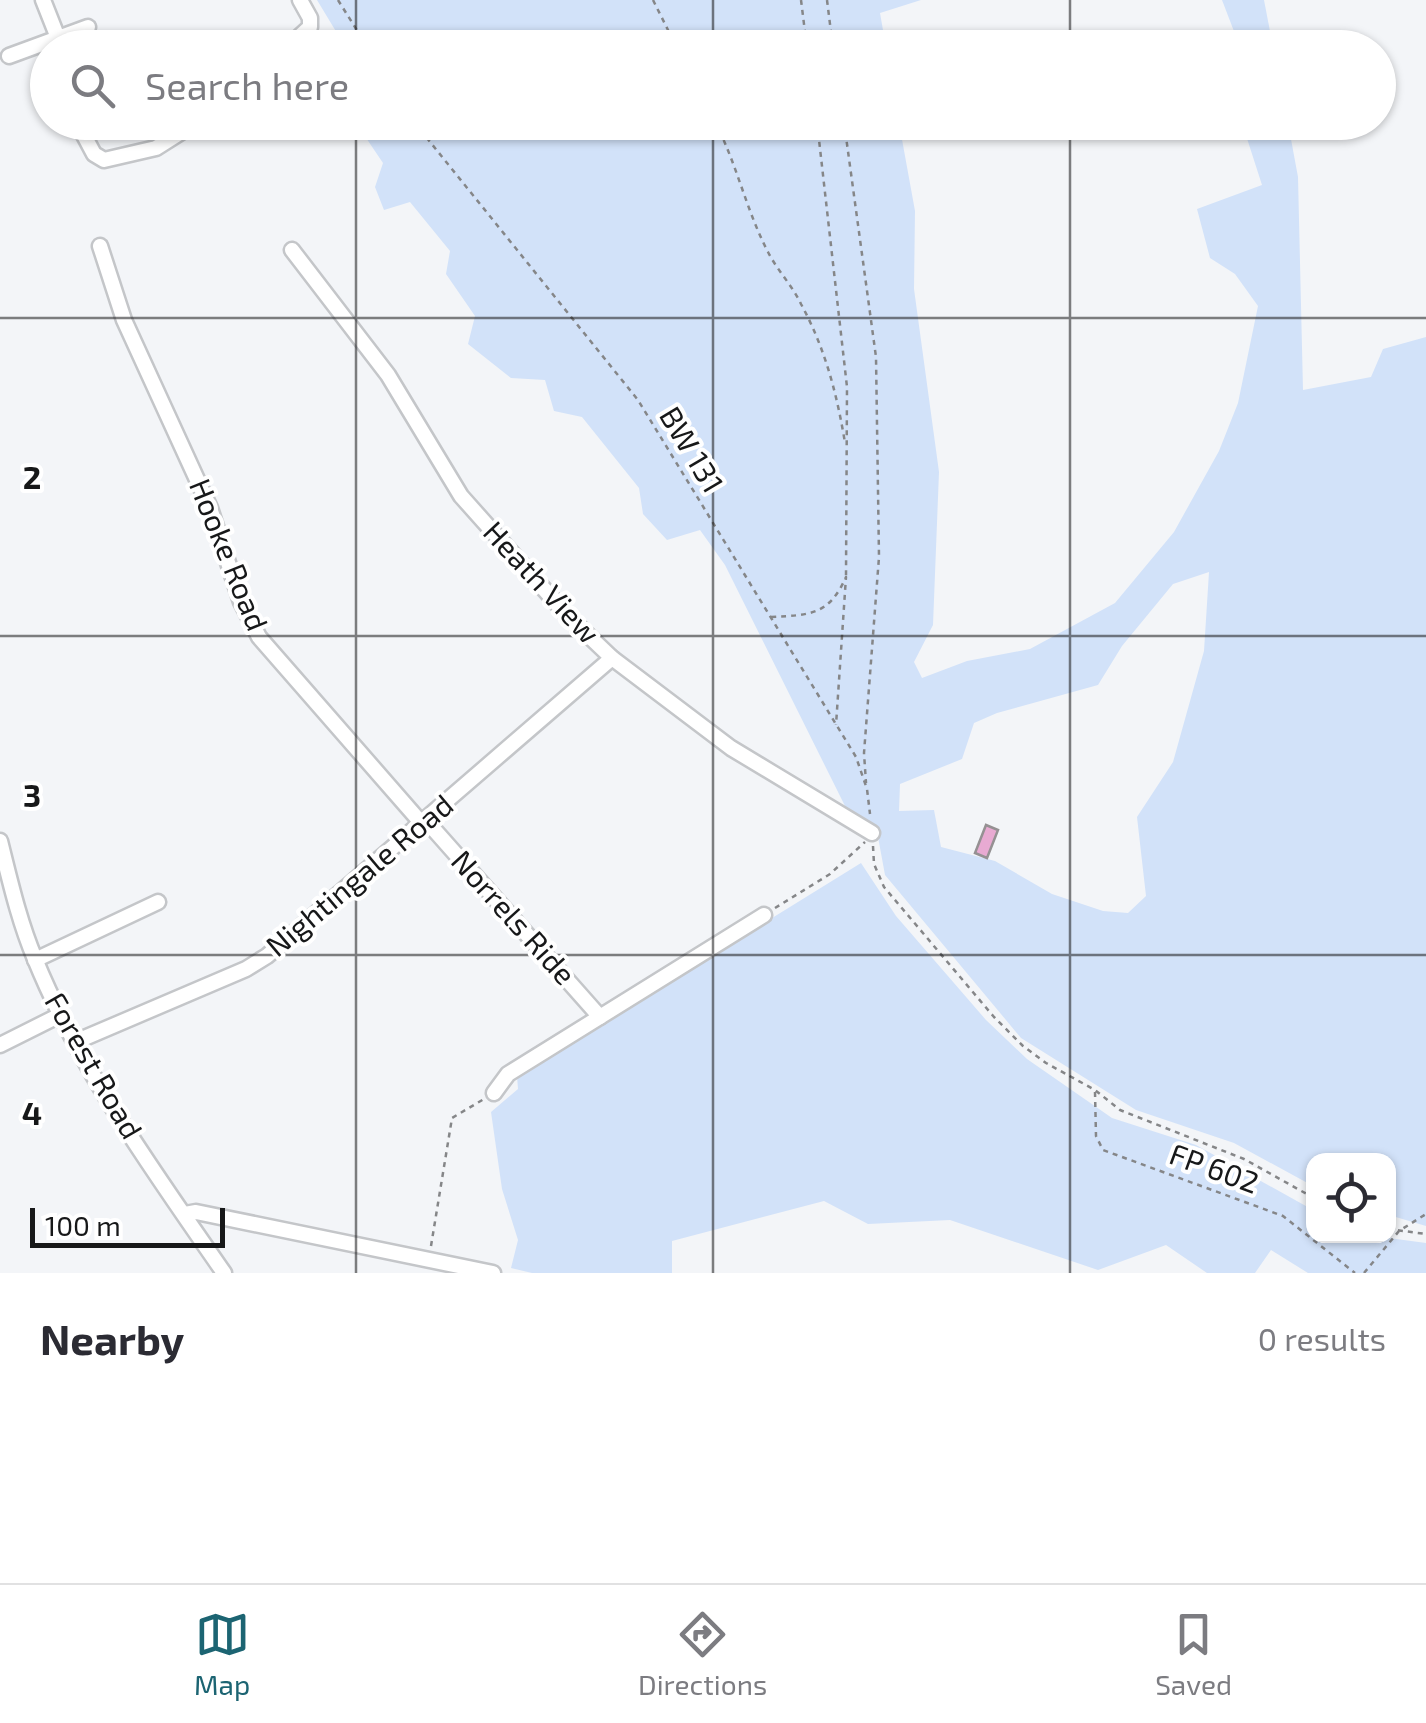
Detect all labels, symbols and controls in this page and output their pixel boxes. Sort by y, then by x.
search box [30,30,1396,140]
icon: search [65,58,120,113]
text: Search here [145,62,349,108]
street label: BW 131 [653,399,732,498]
text: 2 [23,457,41,495]
street label: Hooke Road [183,473,277,636]
street label: Heath View [477,513,608,650]
text: 3 [23,775,41,813]
street label: Nightingale Road [258,786,459,963]
street label: Norrels Ride [445,842,584,991]
street label: Forest Road [38,985,151,1145]
text: 4 [22,1093,42,1131]
street label: FP 602 [1165,1134,1264,1200]
map controls [1306,1153,1396,1243]
button: locate [1306,1153,1396,1243]
scale bar [30,1203,225,1248]
text: 100 m [45,1208,121,1242]
text: Nearby [40,1313,184,1363]
text: 0 results [1258,1319,1386,1357]
tab: Map [194,1607,250,1701]
tab: Directions [638,1607,767,1701]
tab: Saved [1155,1607,1232,1701]

